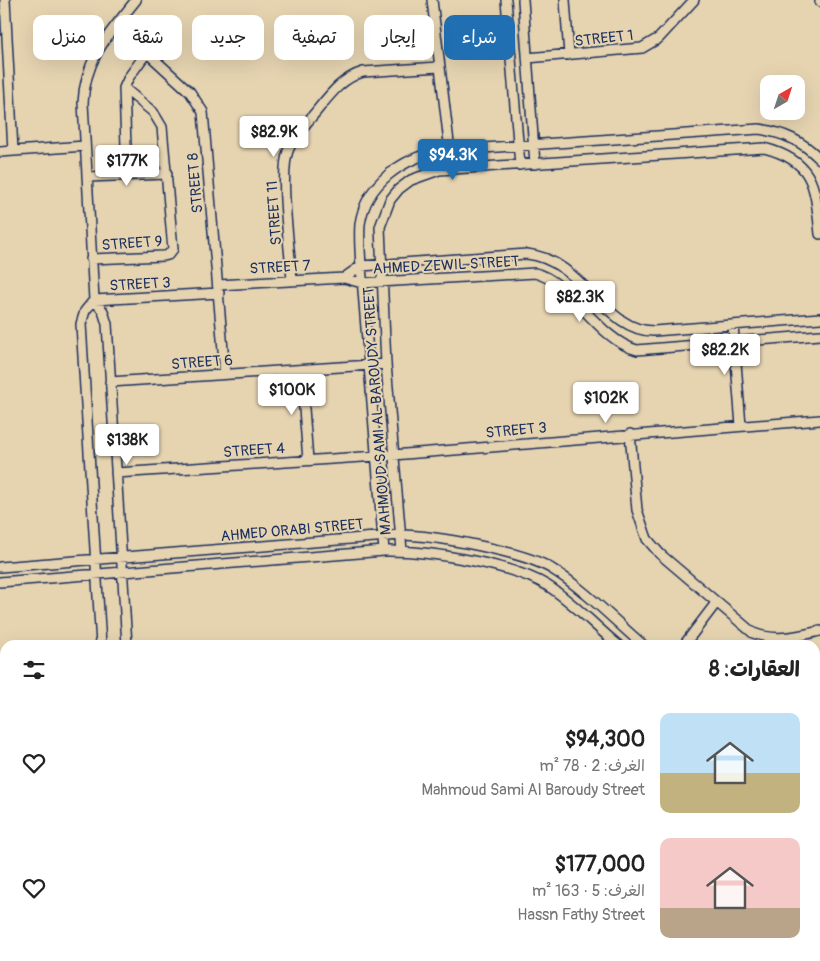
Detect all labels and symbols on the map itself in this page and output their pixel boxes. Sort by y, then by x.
street label: STREET 1 [574,26,634,51]
north arrow [760,75,805,120]
pin: $82.9K [233,116,315,158]
pin: $94.3K [412,138,494,181]
pin: $177K [92,144,162,187]
street label: STREET 8 [183,152,208,214]
street label: STREET 11 [263,180,286,246]
street label: STREET 9 [101,232,163,255]
street label: AHMED ZEWIL STREET [372,252,520,279]
street label: STREET 7 [249,256,311,279]
street label: STREET 3 [109,273,171,296]
pin: $82.3K [539,280,621,323]
street label: MAHMOUD SAMI AL BAROUDY STREET [359,286,396,536]
pin: $82.2K [684,334,766,376]
street label: STREET 6 [171,351,233,374]
pin: $100K [257,374,327,416]
pin: $102K [571,382,641,424]
street label: STREET 3 [485,418,547,443]
pin: $138K [92,424,162,466]
street label: STREET 4 [223,439,286,462]
street label: AHMED ORABI STREET [220,515,364,546]

